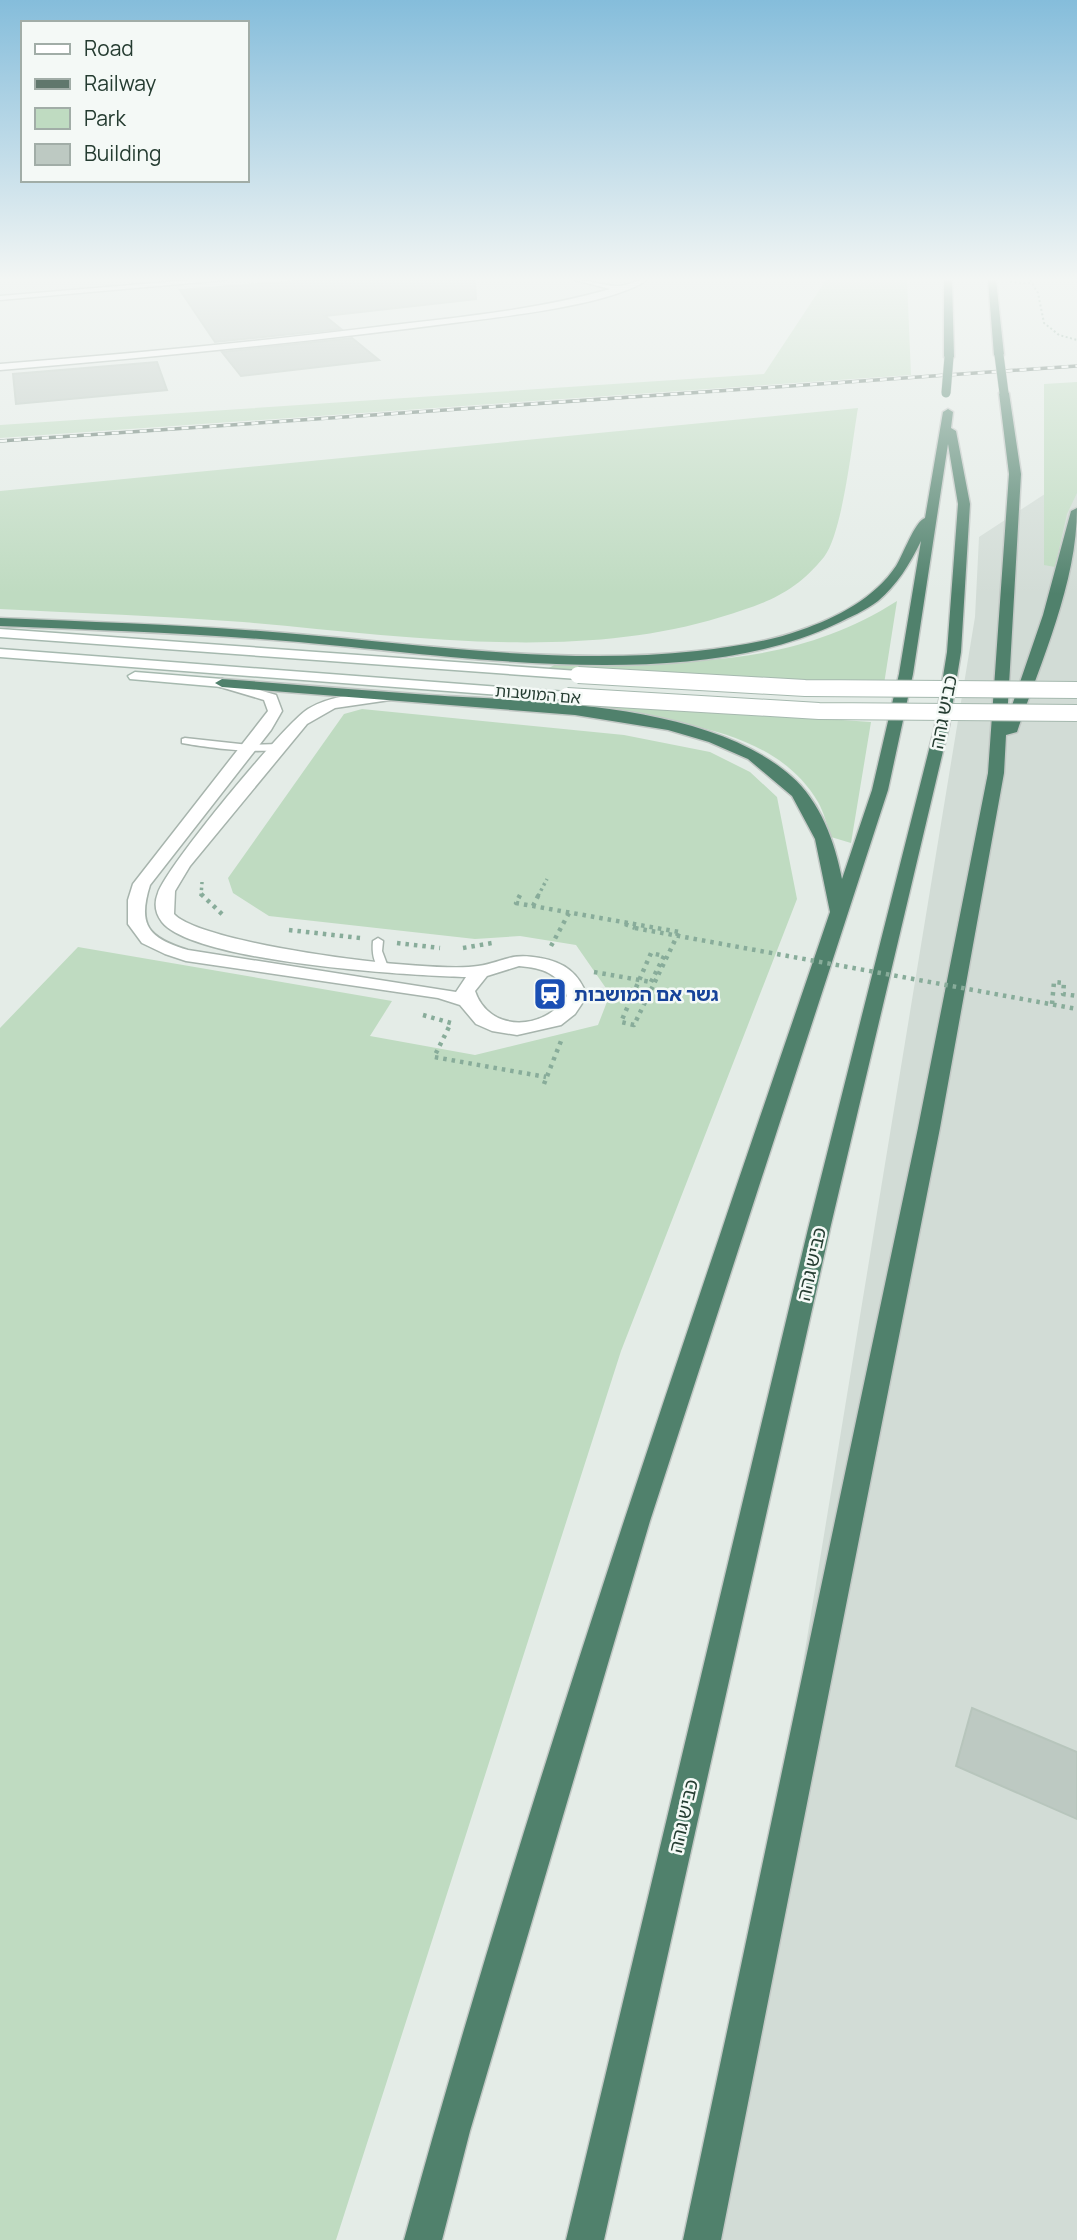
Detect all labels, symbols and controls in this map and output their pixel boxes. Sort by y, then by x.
legend [21,21,248,182]
text: Road [84,34,134,62]
text: Railway [84,69,156,97]
text: Park [84,104,126,132]
text: Building [84,139,161,167]
street label: כביש גהה [923,673,963,751]
street label: אם המושבות [494,679,582,709]
station icon: גשר אם המושבות [531,975,569,1013]
place label: גשר אם המושבות [574,981,719,1007]
street label: כביש גהה [790,1225,832,1303]
street label: כביש גהה [662,1777,704,1855]

